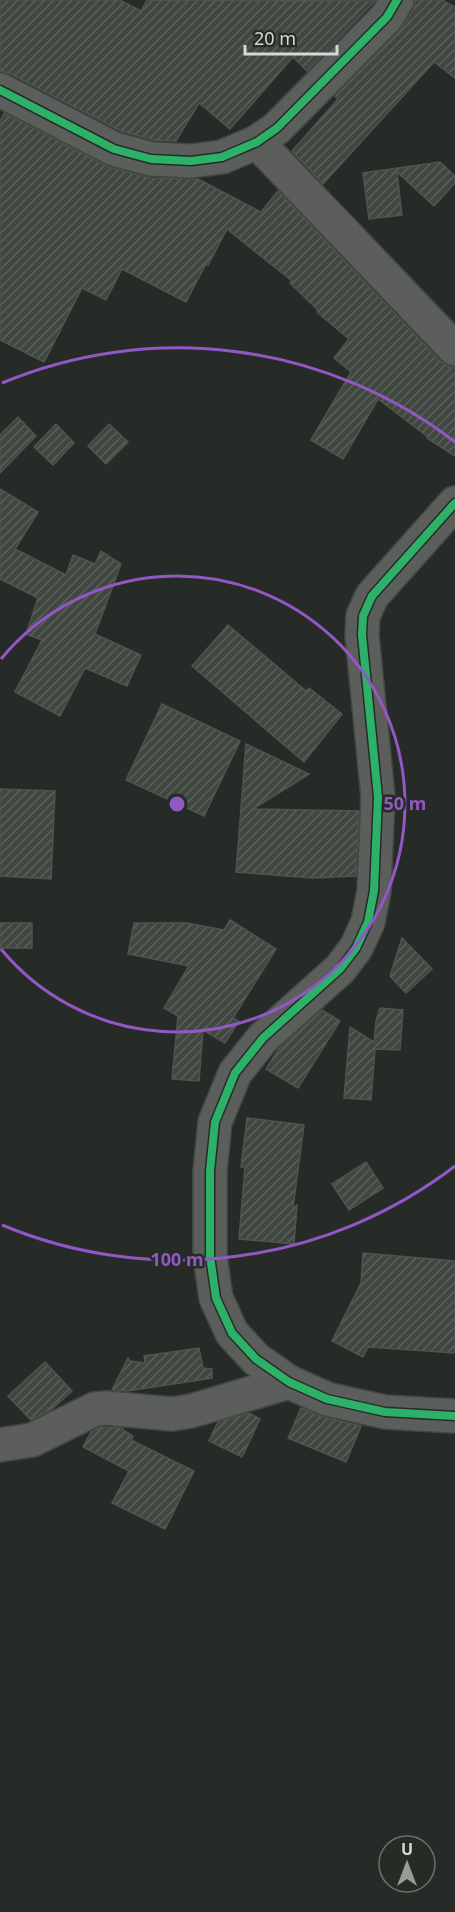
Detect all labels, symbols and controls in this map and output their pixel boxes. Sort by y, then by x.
scale bar [245,18,336,56]
text: 20 m [254,26,296,50]
text: 50 m [384,791,426,815]
centre of rings [167,794,187,814]
text: 100 m [150,1247,204,1271]
north arrow [377,1834,437,1894]
text: U [401,1838,413,1860]

